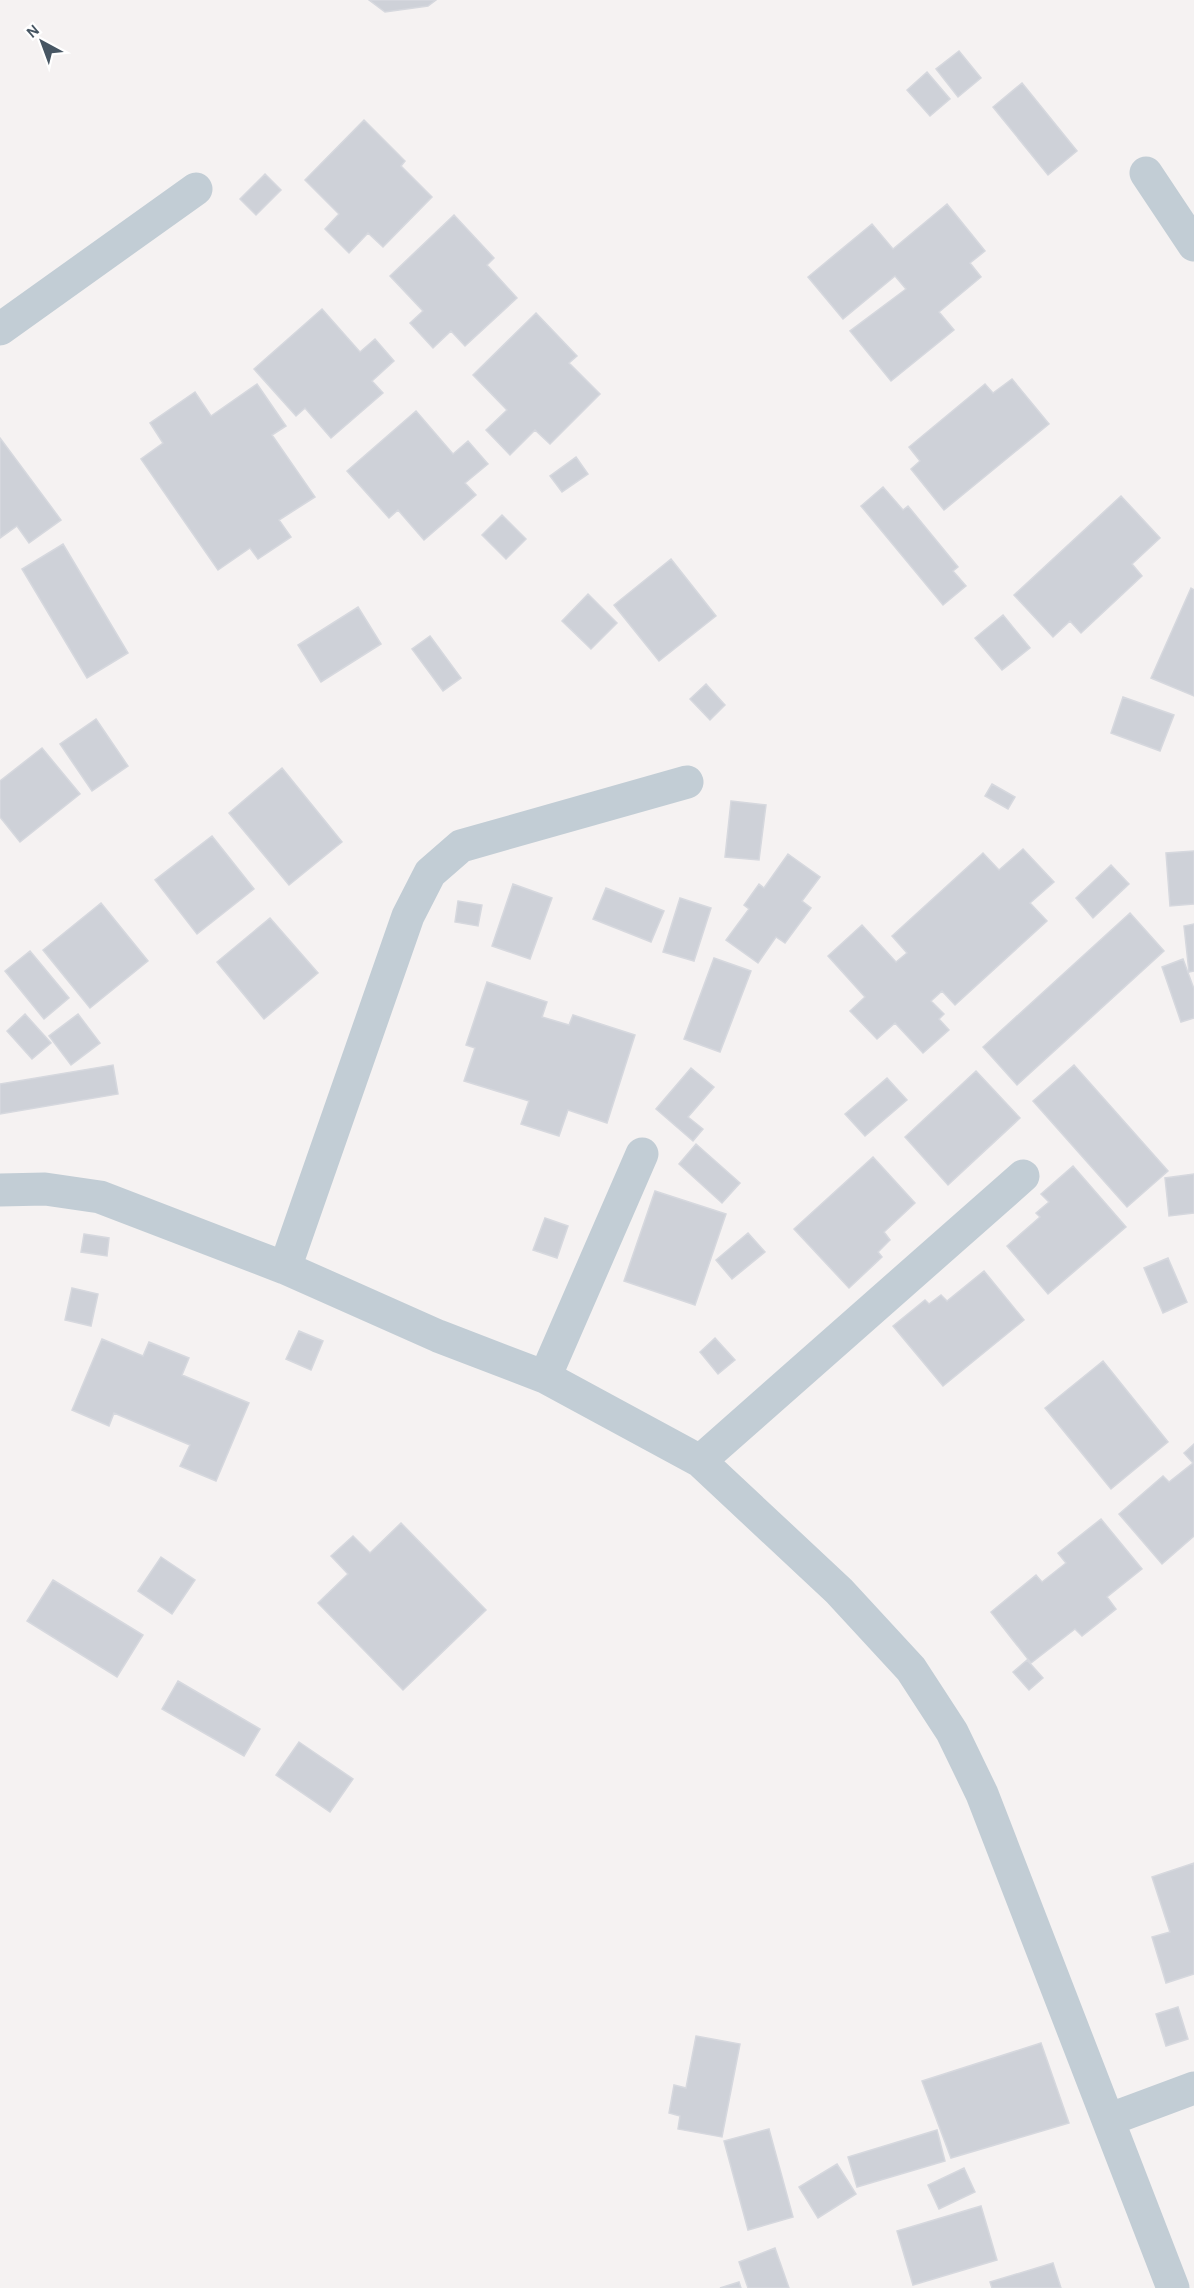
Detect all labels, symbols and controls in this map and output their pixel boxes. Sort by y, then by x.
north arrow [12,12,72,72]
text: N [23,22,42,41]

